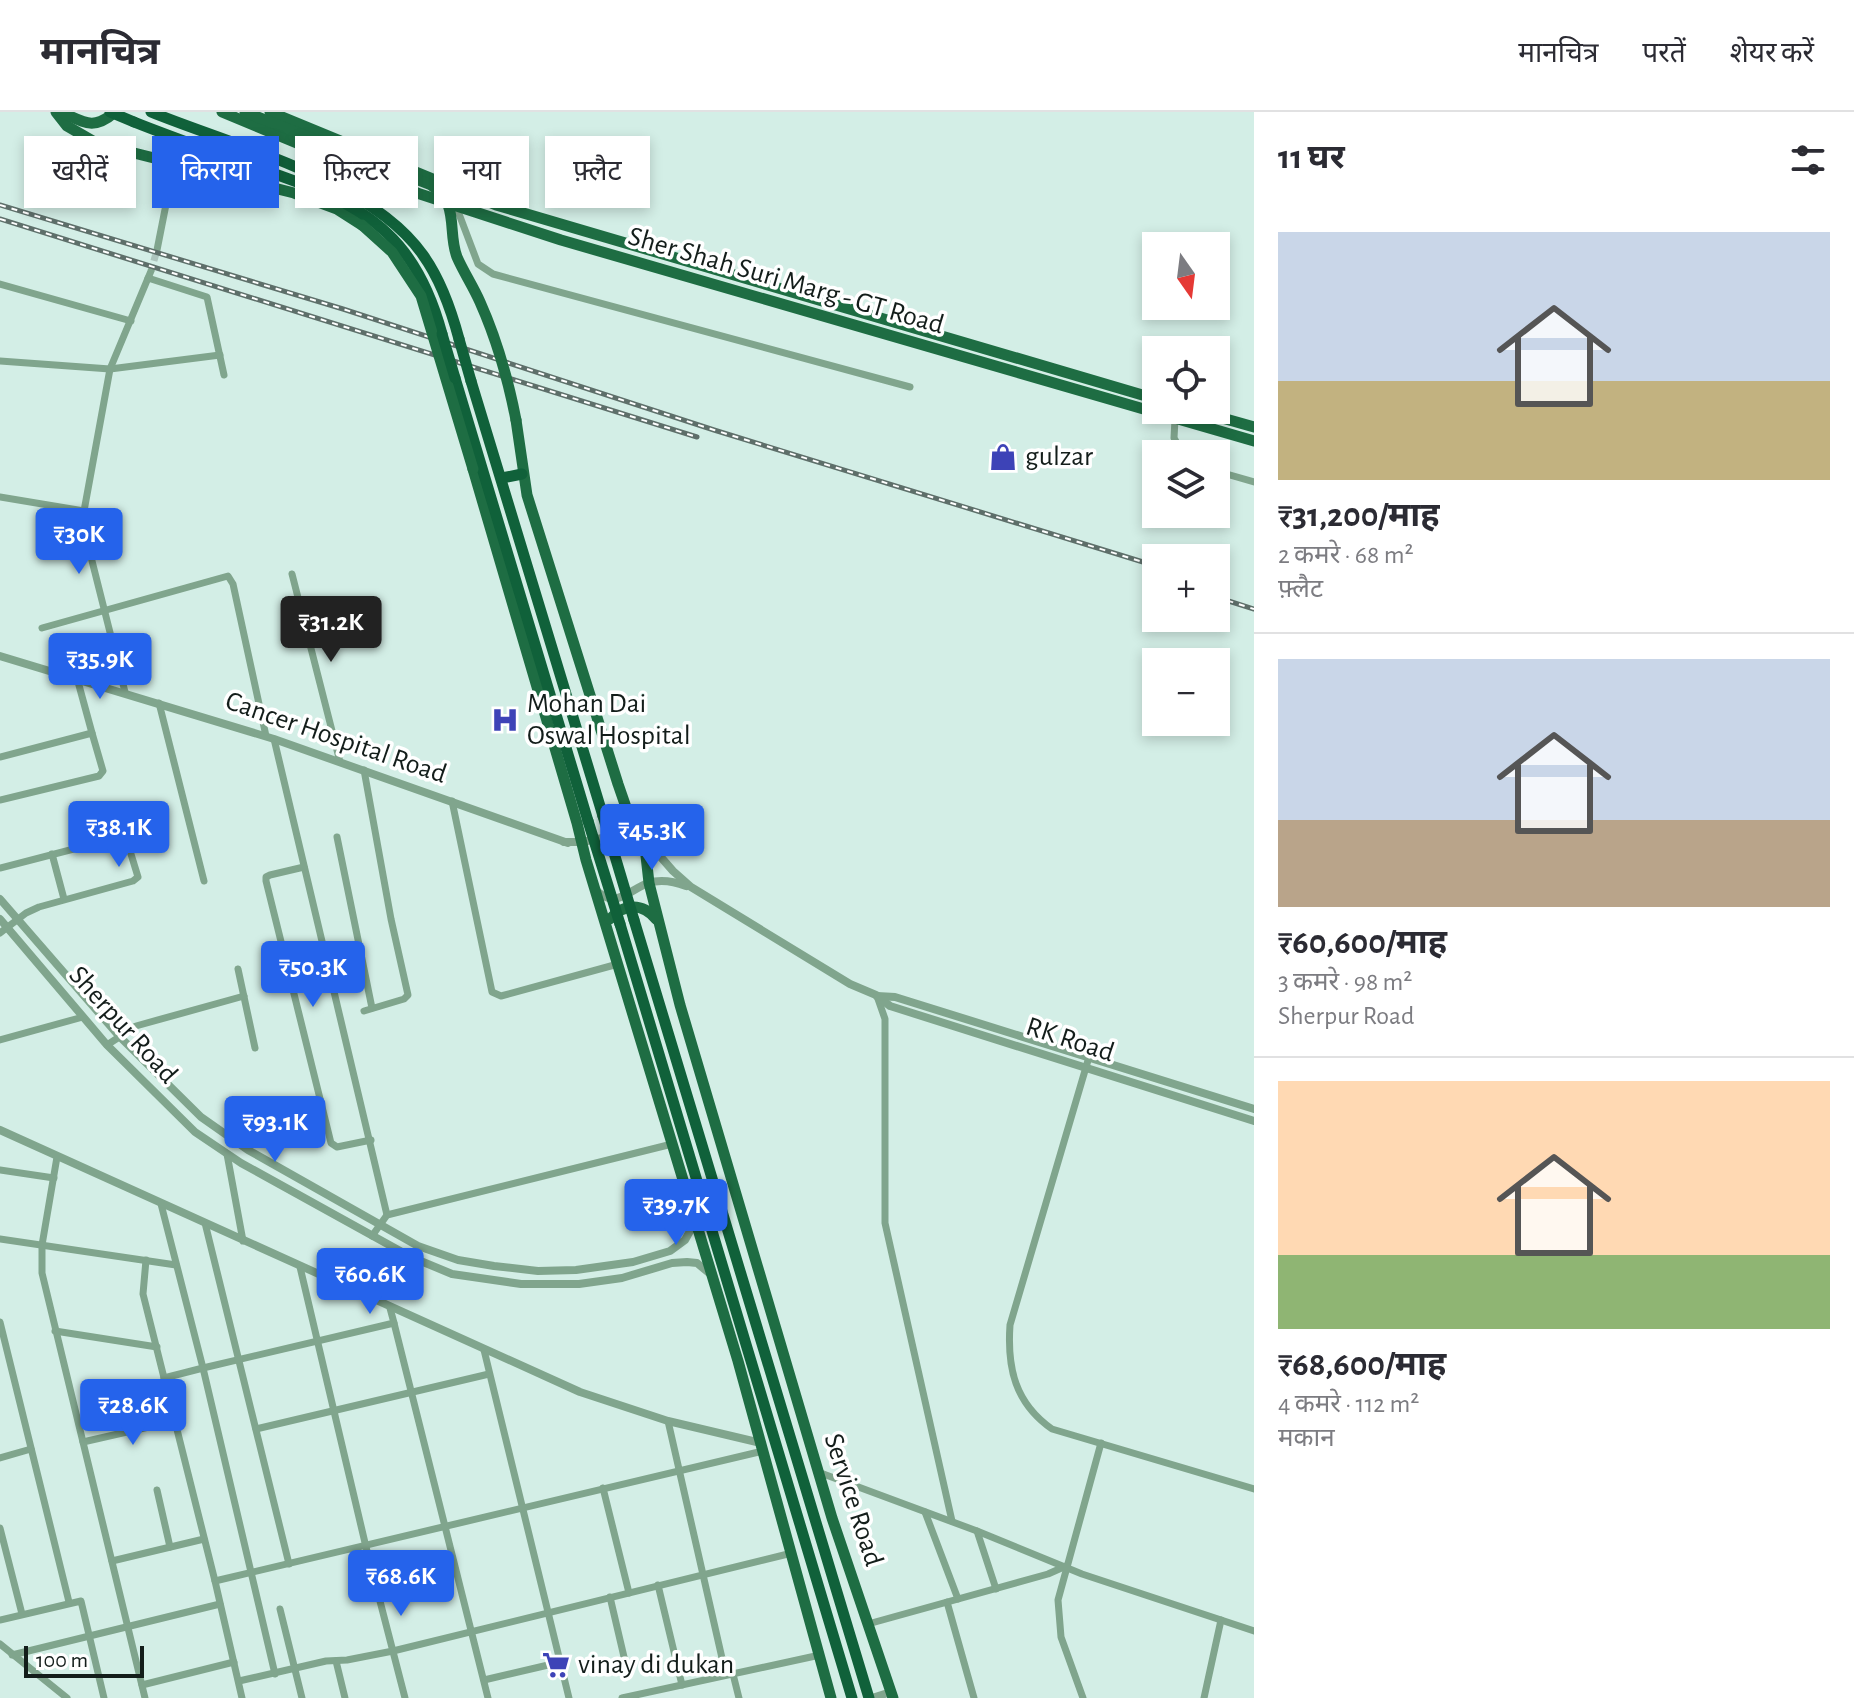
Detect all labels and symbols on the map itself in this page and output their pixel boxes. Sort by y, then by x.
street label: Sher Shah Suri Marg - GT Road [625,222,947,340]
north arrow [1142,232,1230,320]
shop icon: gulzar [988,442,1018,472]
place label: gulzar [1025,443,1093,471]
pin: ₹30K [32,508,126,576]
pin: ₹31.2K [266,596,396,664]
pin: ₹35.9K [35,633,165,701]
street label: Cancer Hospital Road [222,687,450,789]
place label: Mohan Dai Oswal Hospital [527,690,691,750]
hospital icon: Mohan Dai Oswal Hospital [490,705,520,735]
pin: ₹38.1K [54,801,184,869]
pin: ₹45.3K [587,804,717,872]
pin: ₹50.3K [248,941,378,1009]
street label: Sherpur Road [63,961,183,1089]
street label: RK Road [1022,1013,1118,1067]
pin: ₹93.1K [210,1096,340,1164]
pin: ₹39.7K [611,1179,741,1247]
pin: ₹60.6K [305,1248,435,1316]
pin: ₹28.6K [68,1379,198,1447]
street label: Service Road [818,1430,888,1570]
pin: ₹68.6K [336,1550,466,1618]
scale bar [24,1642,144,1678]
supermarket icon: vinay di dukan [541,1650,571,1680]
place label: vinay di dukan [578,1651,734,1679]

